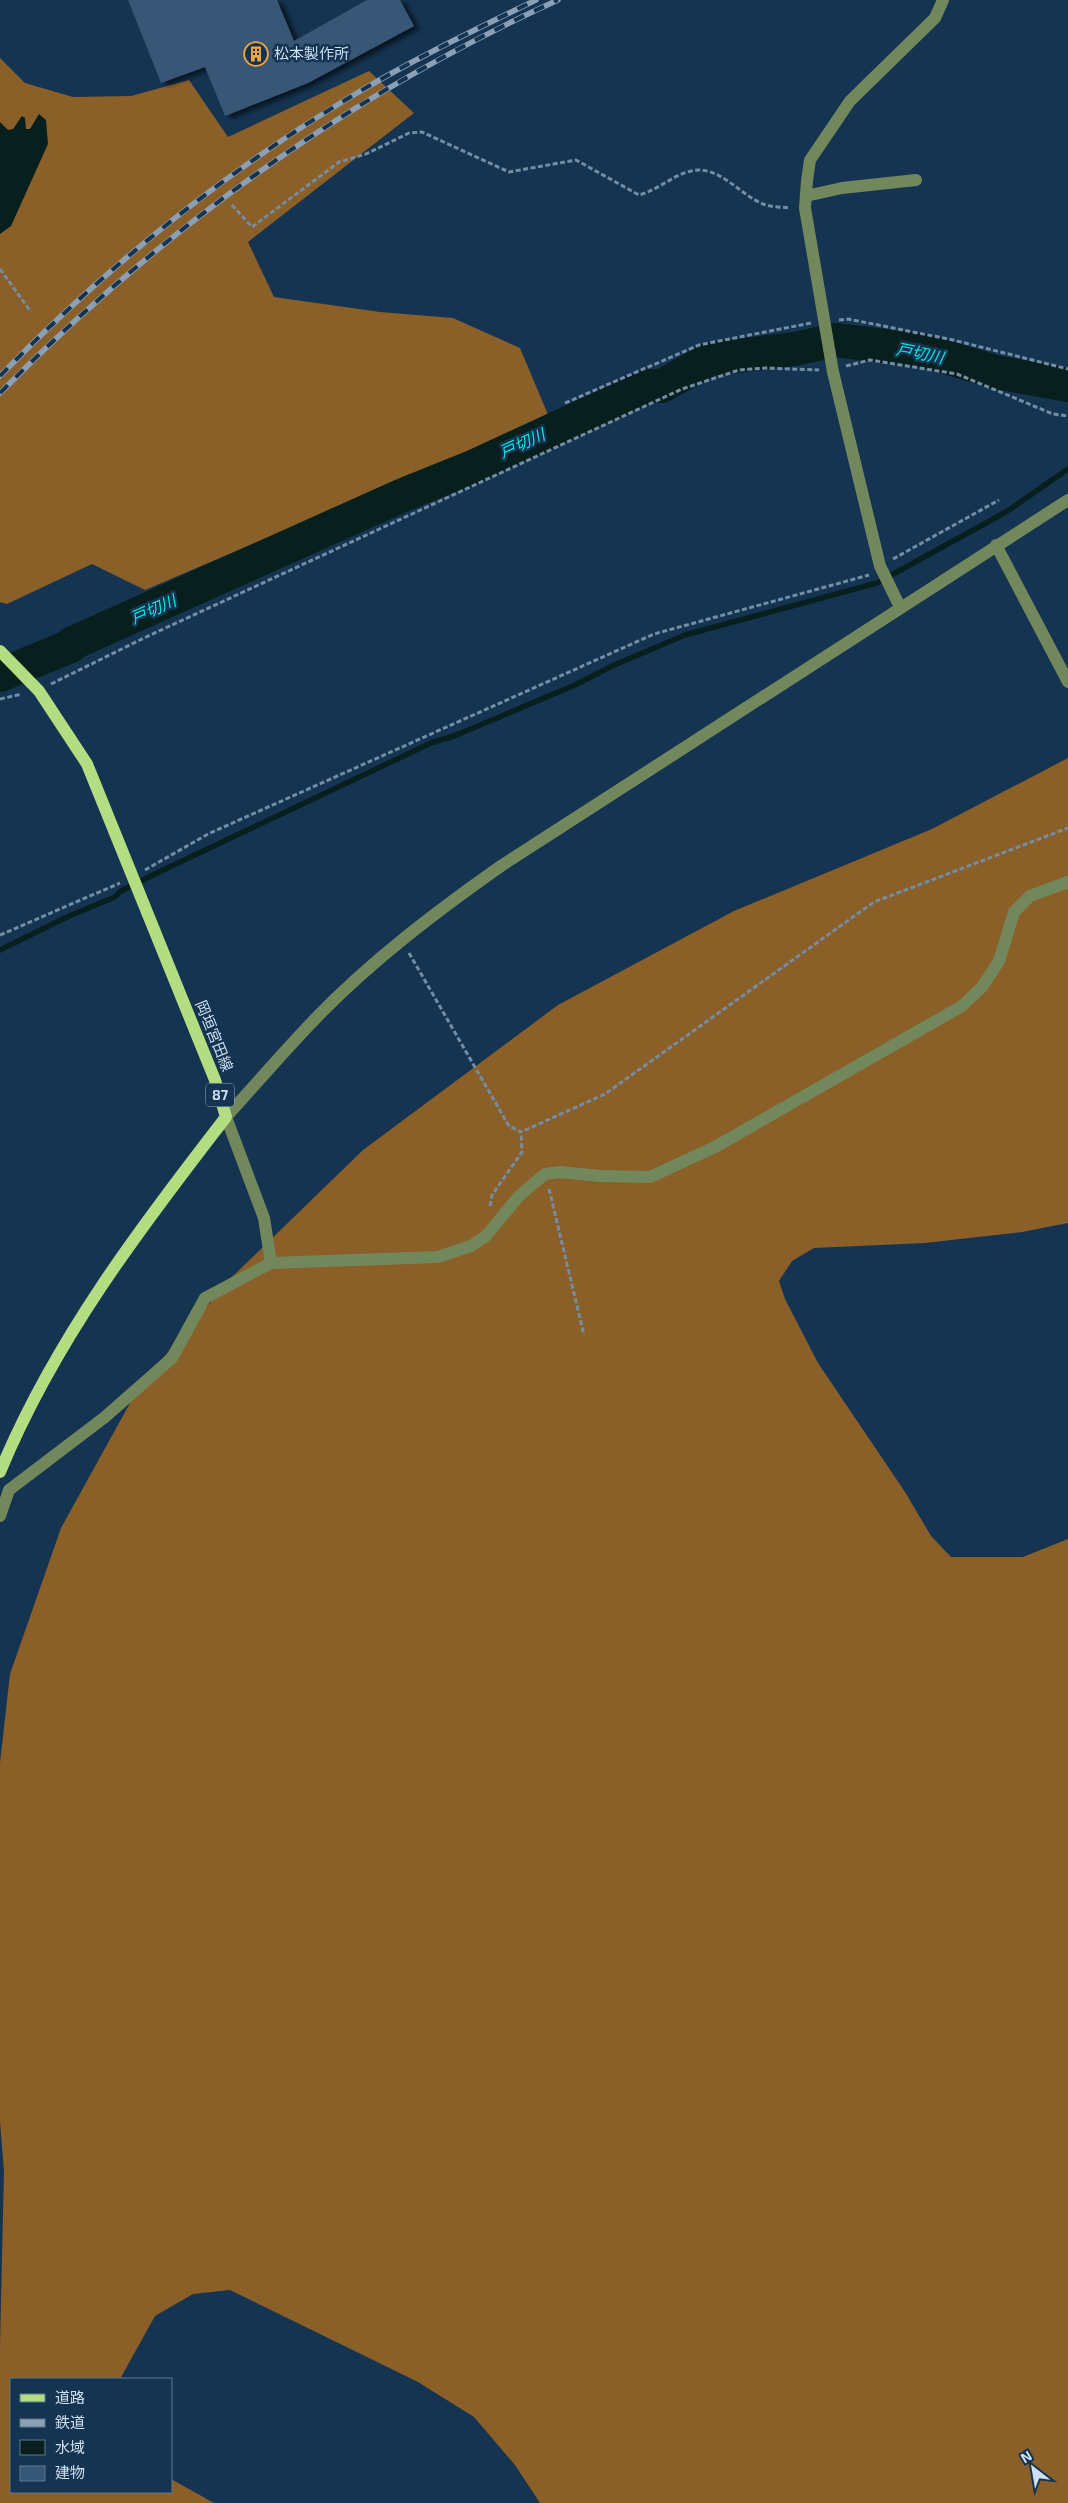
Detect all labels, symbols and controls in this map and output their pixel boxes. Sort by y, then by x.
building icon: 松本製作所 [243,41,269,67]
place label: 松本製作所 [274,44,349,62]
water label: 戸切川 [895,339,947,367]
water label: 戸切川 [496,423,549,461]
water label: 戸切川 [127,589,180,627]
street label: 岡垣宮田線 [193,997,237,1074]
road number: 87 [206,1084,234,1106]
legend [10,2378,172,2493]
text: 道路 [55,2388,85,2406]
text: 鉄道 [55,2413,85,2431]
text: 水域 [55,2438,85,2456]
north arrow [1008,2443,1058,2493]
text: N [1017,2447,1035,2466]
text: 建物 [55,2463,85,2481]

